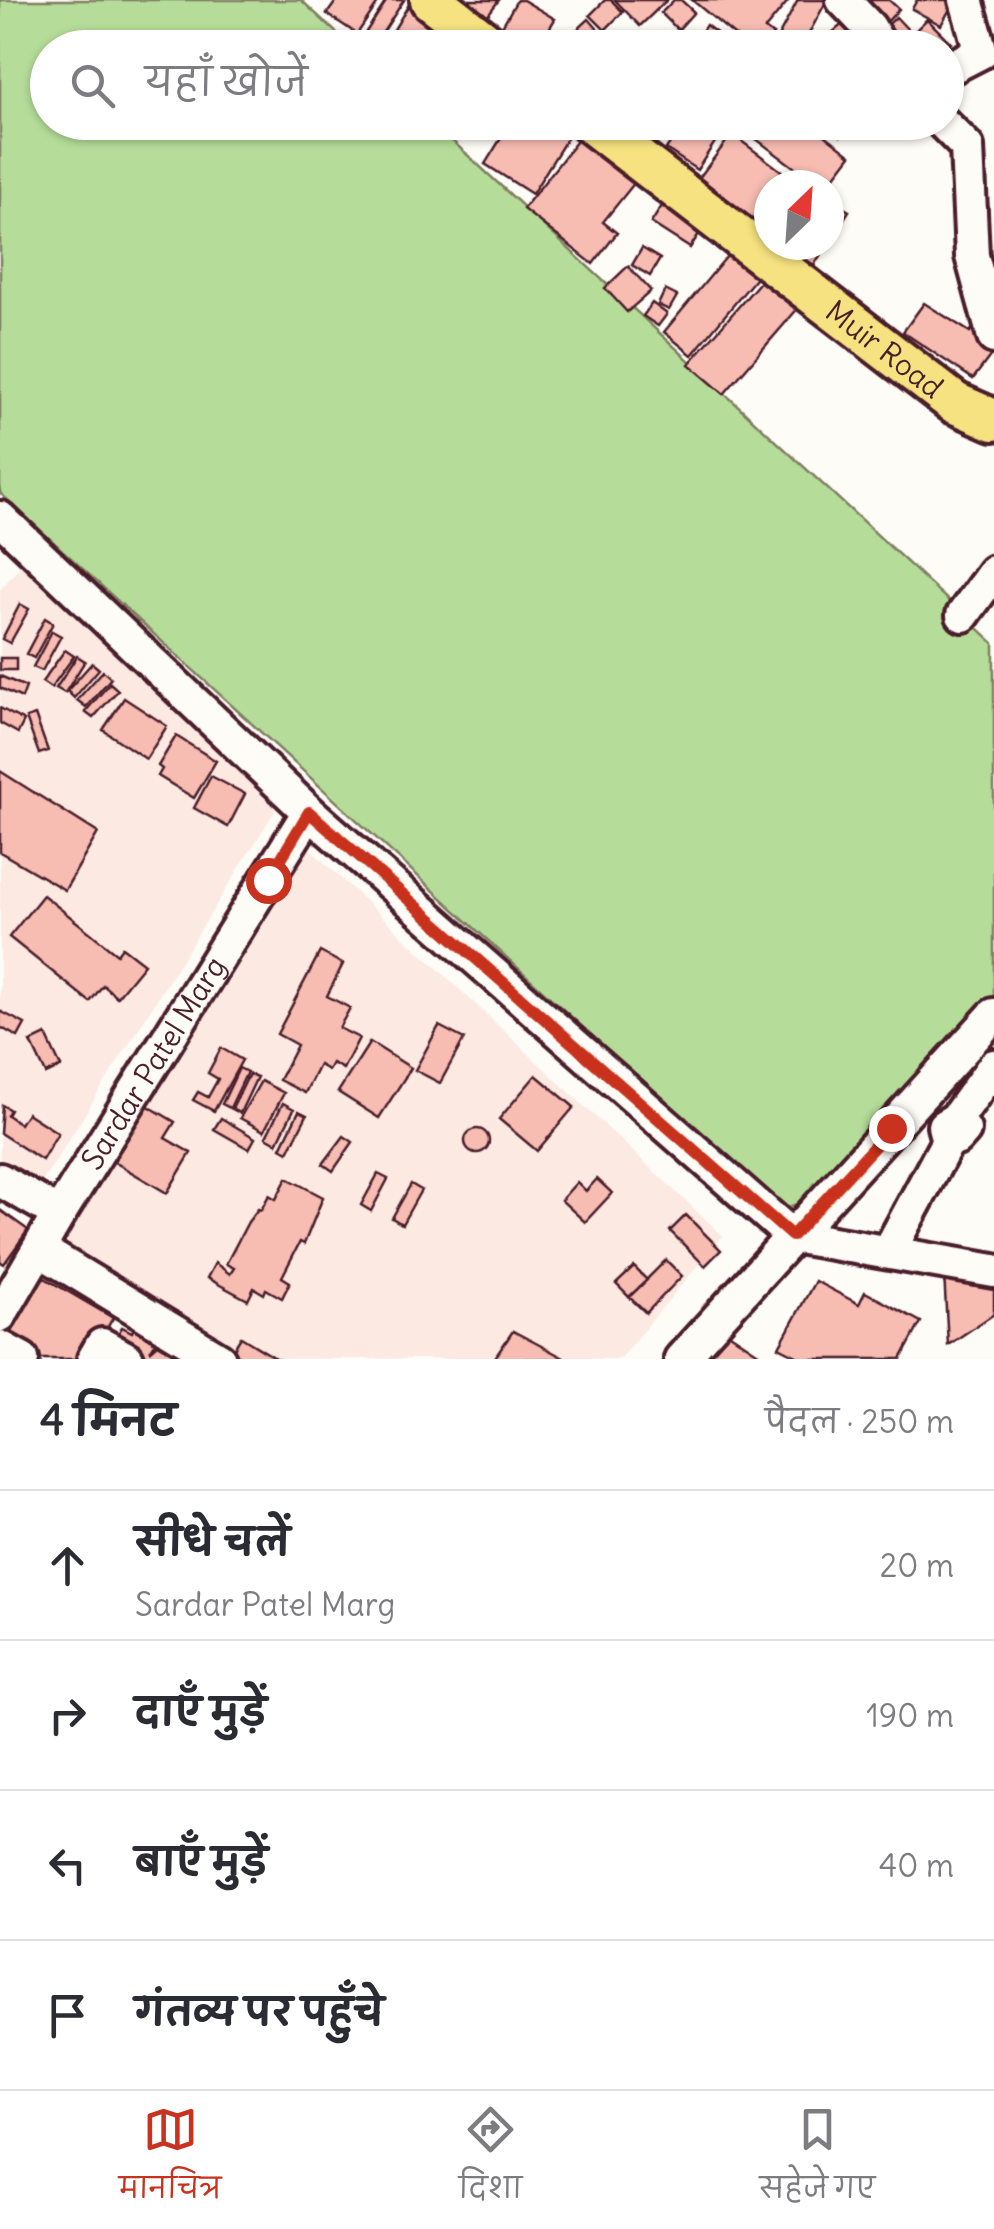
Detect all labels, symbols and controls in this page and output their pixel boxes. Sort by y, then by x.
search box [30,30,964,140]
icon: search [65,58,120,113]
text: यहाँ खोजें [145,58,308,105]
north arrow [754,170,844,260]
street label: Muir Road [818,292,951,406]
route start [246,858,292,904]
street label: Sardar Patel Marg [72,949,234,1177]
route end [869,1106,915,1152]
text: 4 मिनट [40,1394,176,1446]
text: पैदल · 250 m [765,1401,954,1442]
text: सीधे चलें [135,1518,290,1565]
icon: ahead [40,1538,95,1593]
text: 20 m [880,1545,954,1586]
text: Sardar Patel Marg [135,1584,395,1625]
icon: right [40,1688,95,1743]
text: दाएँ मुड़ें [135,1688,267,1735]
text: 190 m [866,1695,954,1736]
icon: left [40,1838,95,1893]
text: बाएँ मुड़ें [135,1838,268,1885]
text: 40 m [879,1845,954,1886]
icon: arrive [40,1988,95,2043]
text: गंतव्य पर पहुँचे [135,1988,384,2035]
tab: मानचित्र [119,2102,221,2219]
tab: दिशा [459,2102,522,2219]
tab: सहेजे गए [760,2102,875,2219]

